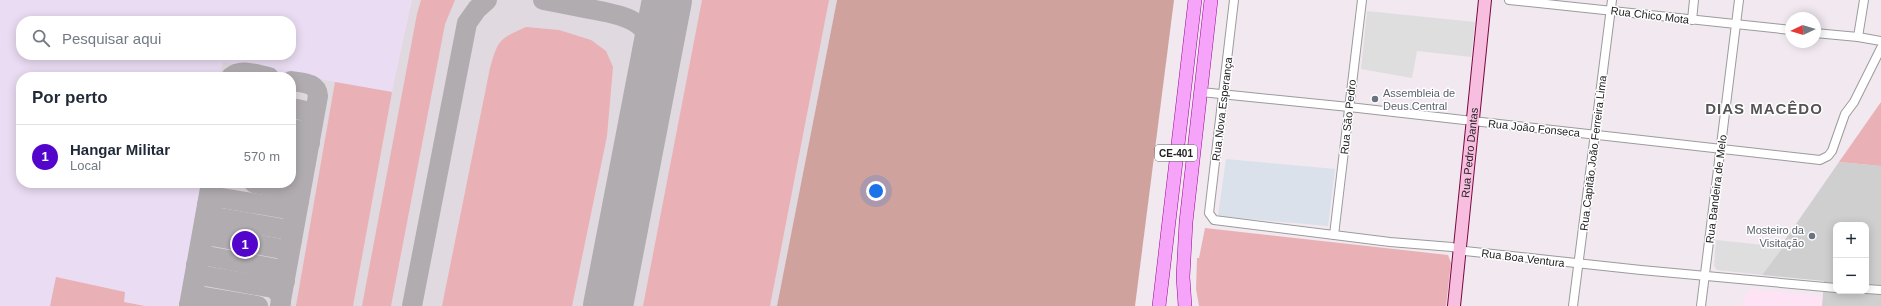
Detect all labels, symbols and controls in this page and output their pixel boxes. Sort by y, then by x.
street label: Rua Chico Mota [1610,4,1691,26]
north arrow [1785,12,1821,48]
search box [16,16,296,60]
icon: search [30,27,52,49]
text: Pesquisar aqui [62,30,161,47]
street label: Rua Nova Esperança [1210,56,1234,162]
street label: Rua Capitão João Ferreira Lima [1578,74,1609,231]
street label: Rua São Pedro [1338,79,1358,155]
place label: Assembleia de Deus Central [1383,87,1455,112]
text: Por perto [32,88,108,107]
marker: Assembleia de Deus Central [1370,94,1380,104]
district label: DIAS MACÊDO [1705,100,1823,117]
street label: Rua Pedro Dantas [1459,107,1480,198]
street label: Rua João Fonseca [1487,117,1581,139]
street label: Rua Bandeira de Melo [1703,134,1729,244]
text: Hangar Militar [70,141,170,158]
road number: CE-401 [1155,145,1197,161]
text: 1 [41,149,49,164]
text: 570 m [244,149,280,164]
text: Local [70,158,101,173]
your location [866,181,886,201]
map controls [1833,222,1869,294]
button: + [1833,222,1869,258]
place label: Mosteiro da Visitação [1747,224,1805,249]
pin: 1 [232,229,258,259]
marker: Mosteiro da Visitação [1807,231,1817,241]
street label: Rua Boa Ventura [1481,247,1566,269]
button: − [1833,258,1869,294]

